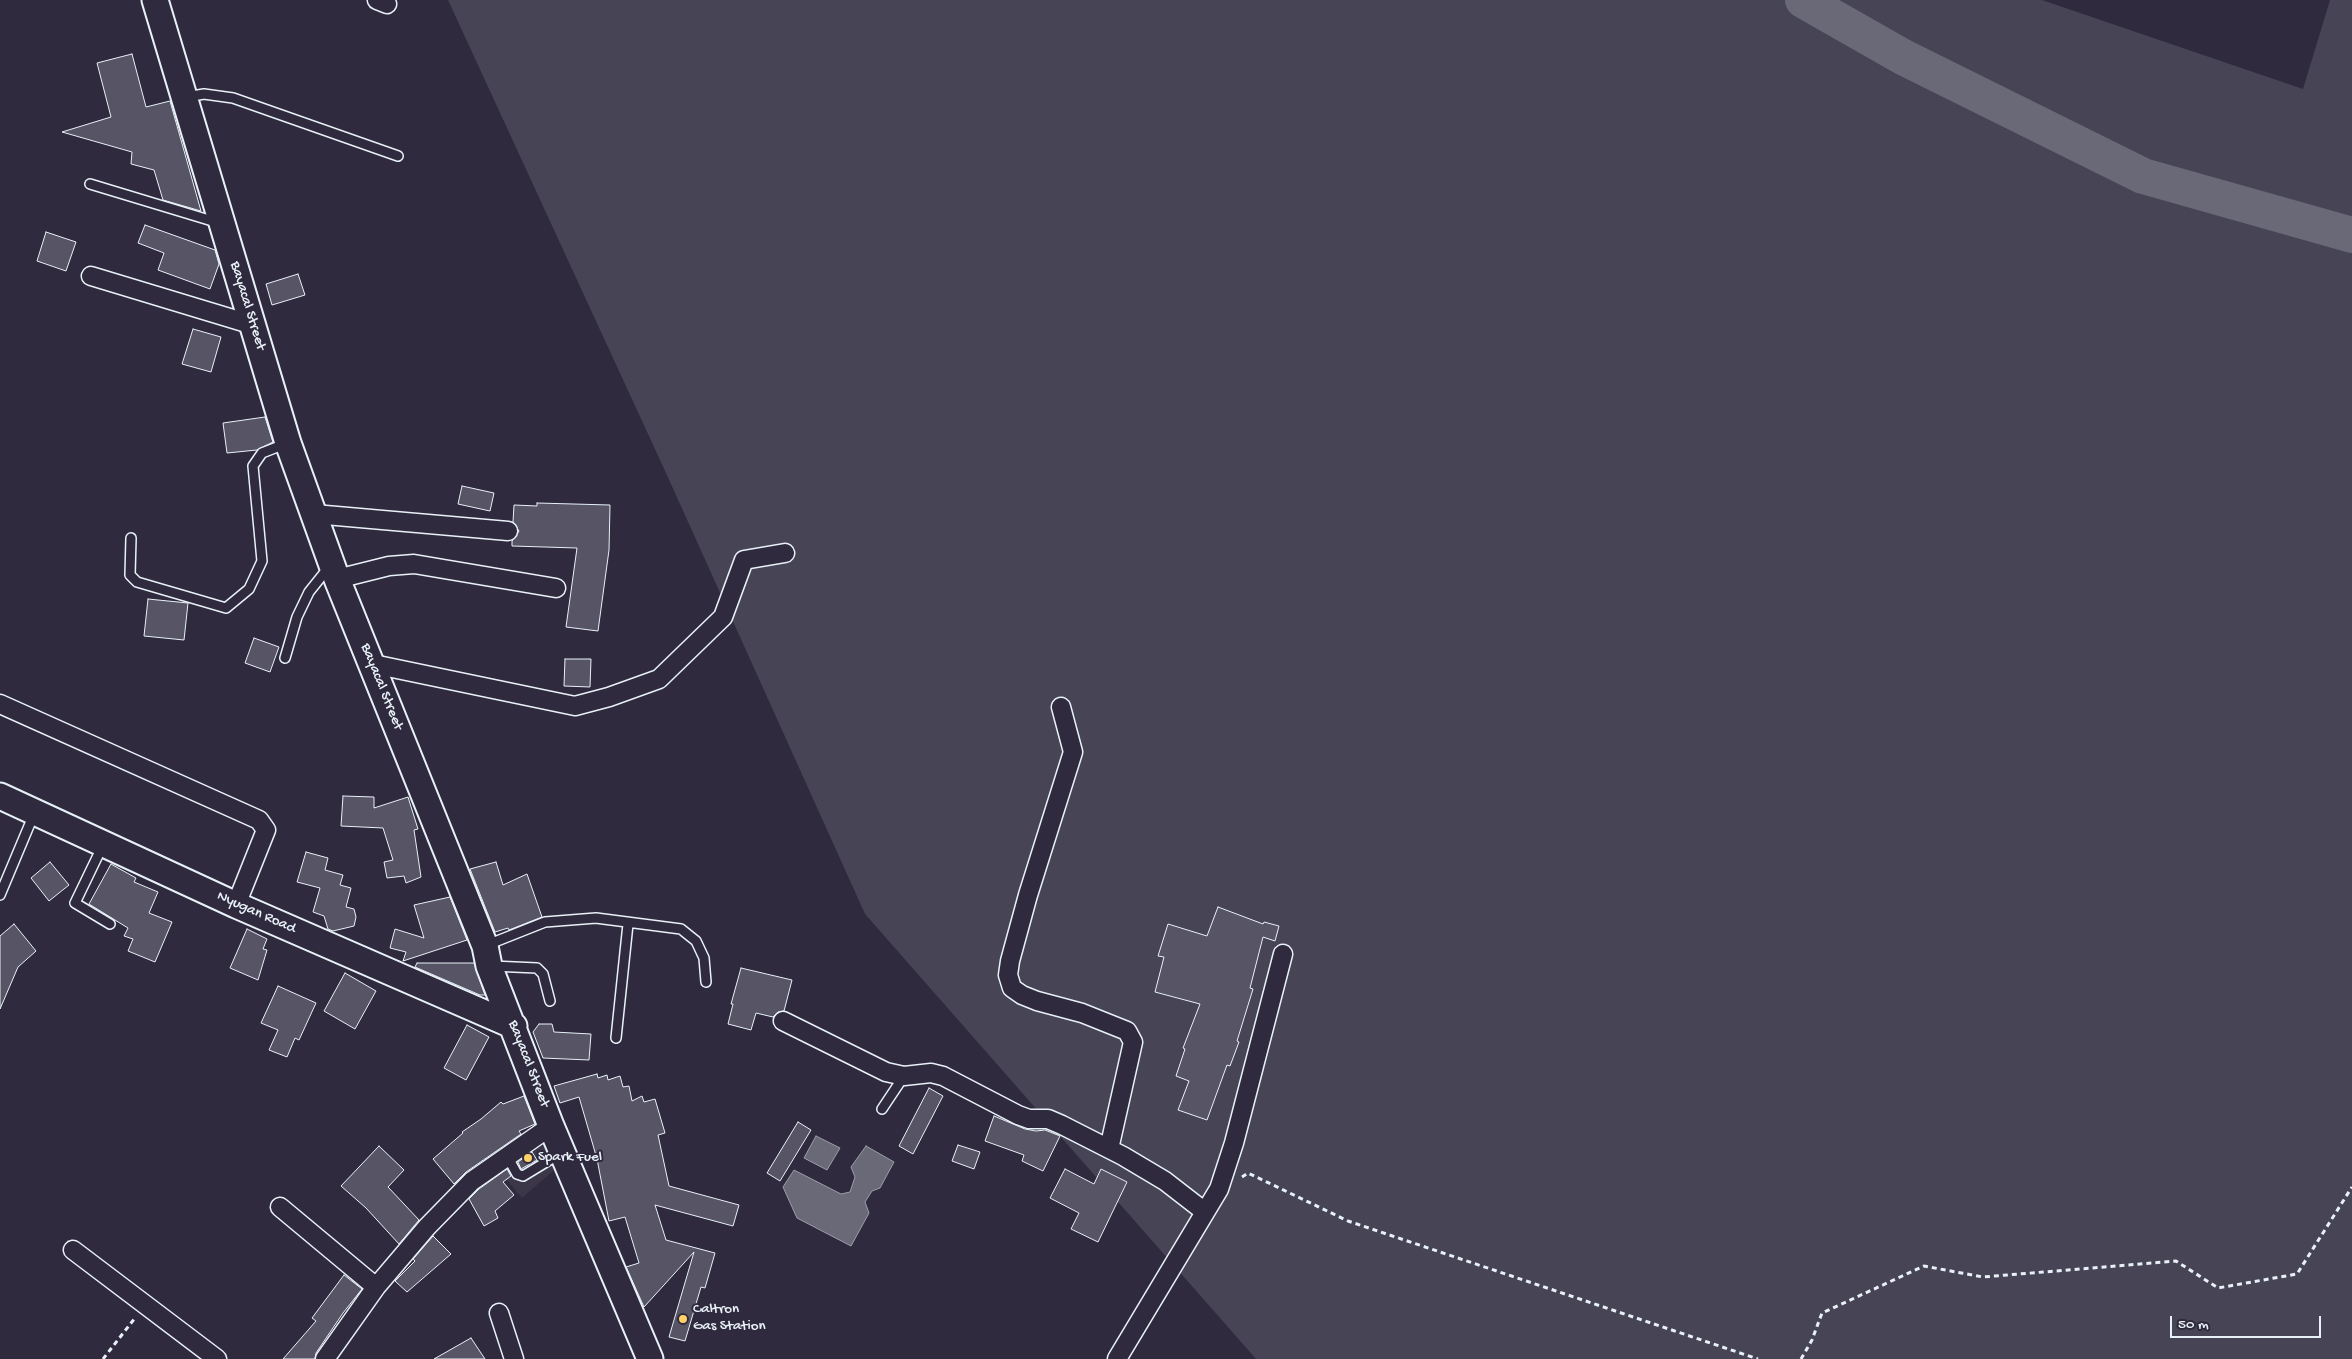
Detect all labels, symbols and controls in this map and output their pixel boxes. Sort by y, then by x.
street label: Bayacal Street [225,259,269,353]
street label: Bayacal Street [355,641,407,733]
street label: Nyugan Road [214,888,298,938]
street label: Bayacal Street [503,1018,553,1110]
place label: Spark Fuel [538,1149,602,1167]
marker: Spark Fuel [522,1152,534,1164]
place label: Caltron Gas Station [693,1301,766,1336]
scale bar [2172,1306,2323,1338]
marker: Caltron Gas Station [677,1313,689,1325]
text: 50 m [2178,1316,2209,1334]

